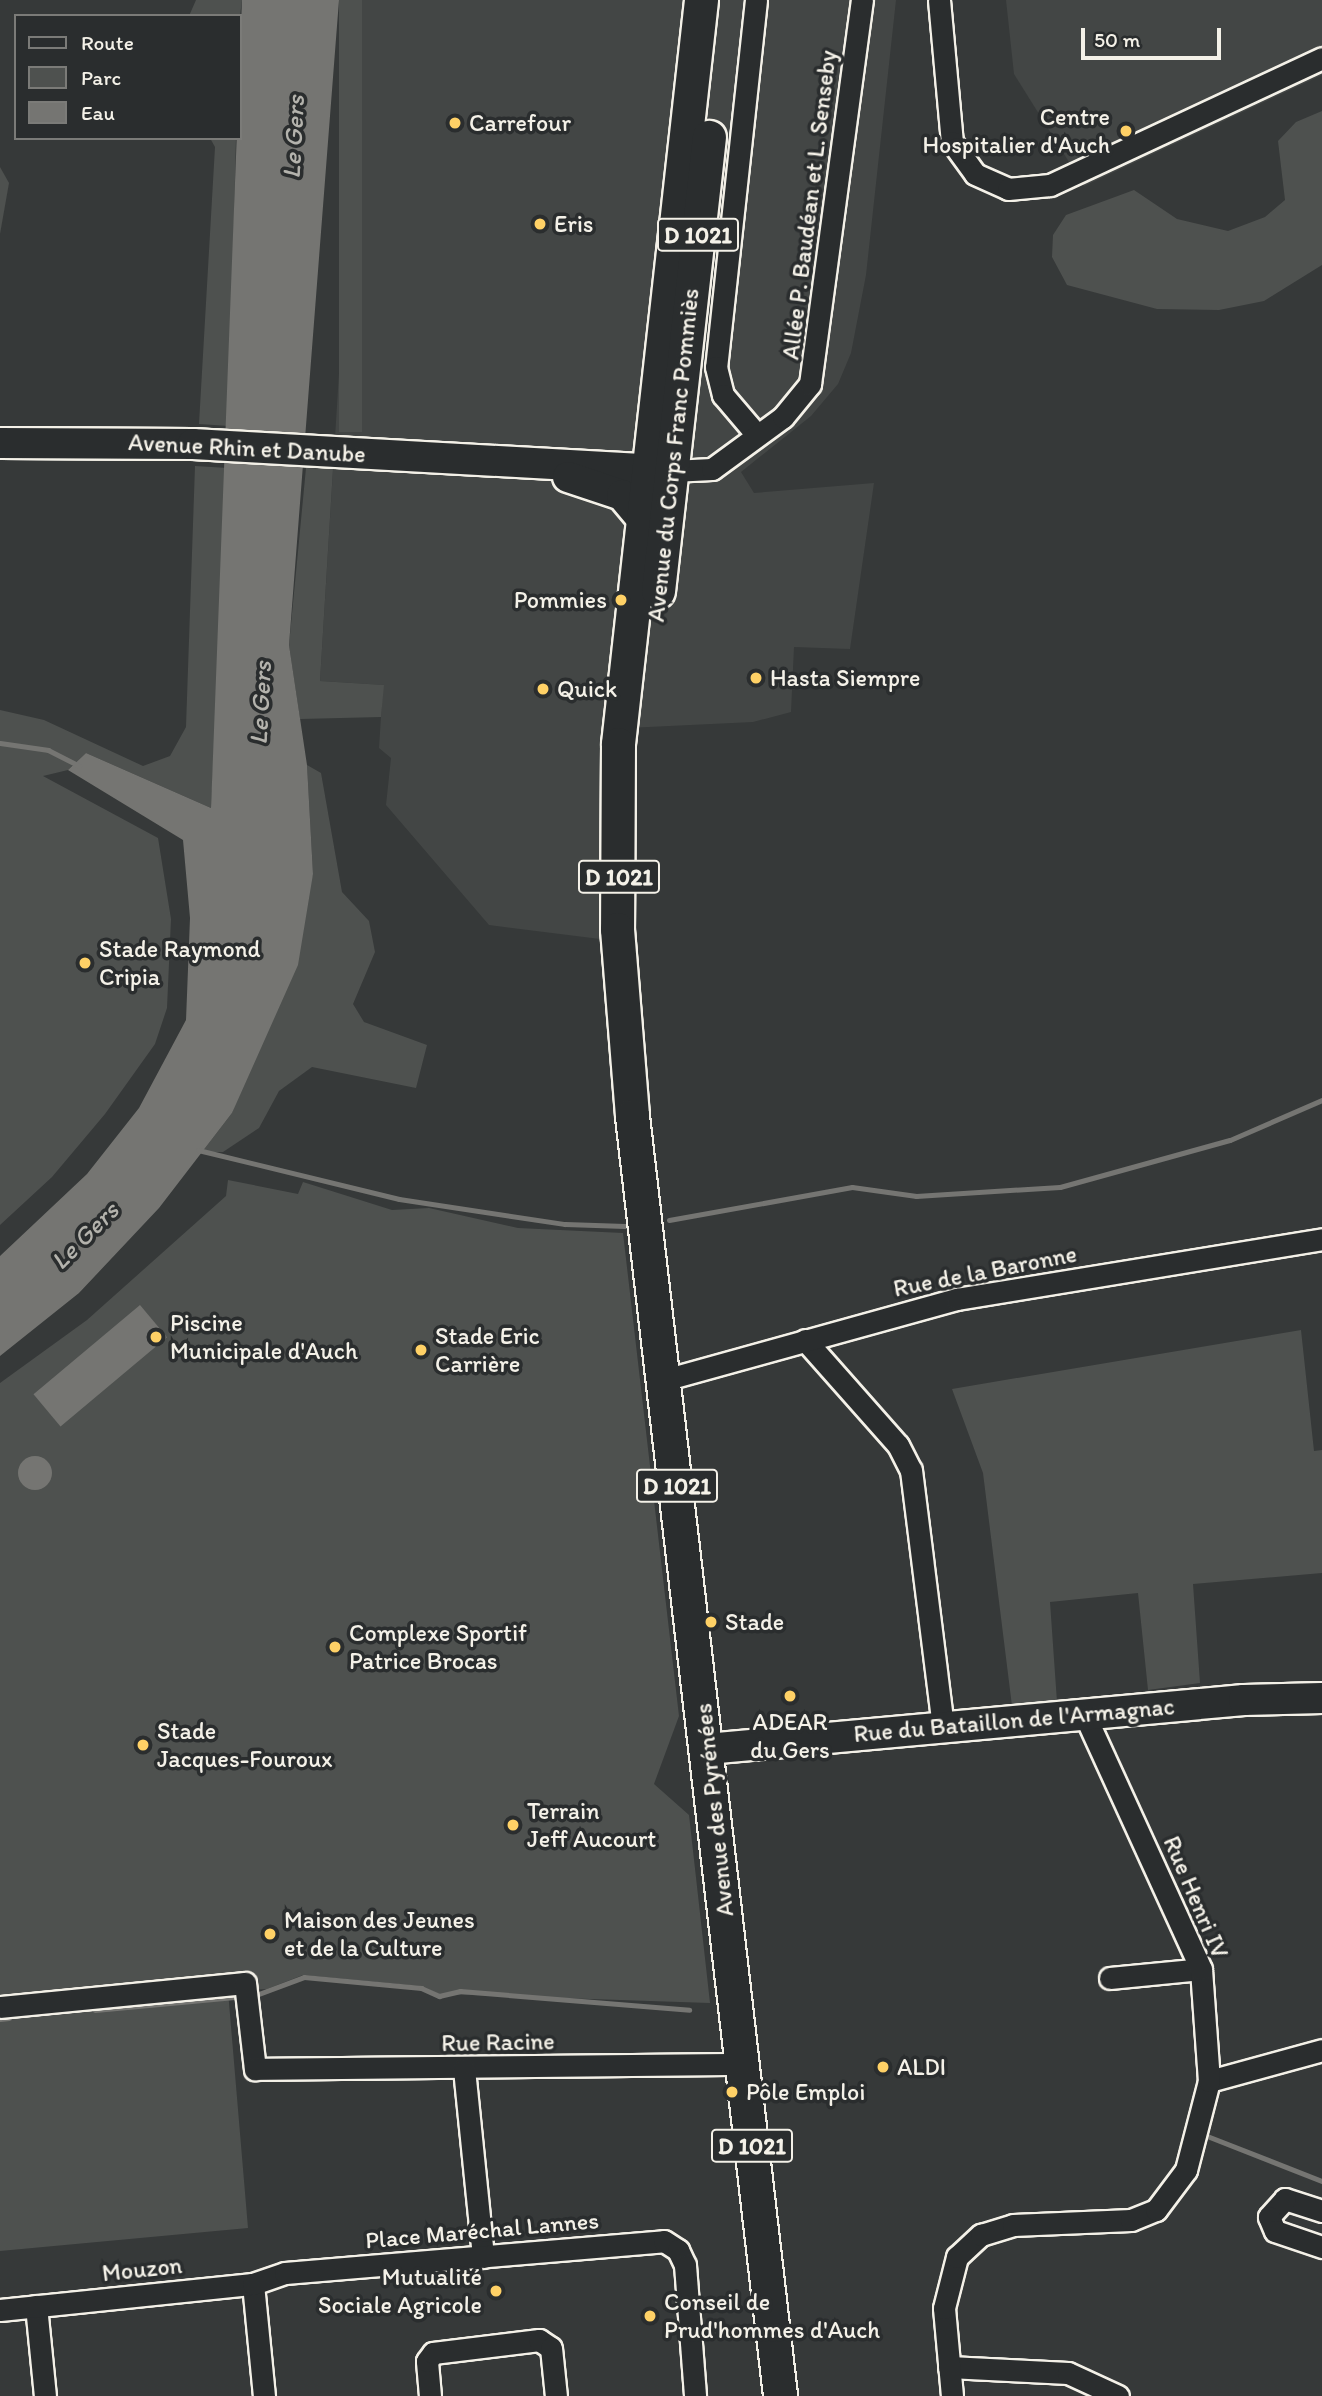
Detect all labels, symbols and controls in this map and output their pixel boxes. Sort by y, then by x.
legend [14,14,242,140]
scale bar [1084,14,1224,58]
text: 50 m [1094,27,1140,52]
text: Route [81,30,134,55]
street label: Allée P. Baudéan et L. Senseby [776,48,842,362]
text: Parc [81,65,121,90]
water label: Le Gers [276,94,312,180]
text: Eau [81,100,115,125]
place label: Centre Hospitalier d'Auch [922,103,1110,159]
place label: Carrefour [469,109,571,137]
marker: Carrefour [447,115,463,131]
marker: Centre Hospitalier d'Auch [1116,121,1136,141]
place label: Eris [554,210,593,238]
marker: Eris [532,216,548,232]
road number: D 1021 [656,216,740,254]
street label: Avenue du Corps Franc Pommiès [641,287,705,623]
street label: Avenue Rhin et Danube [128,427,366,469]
place label: Pommies [514,586,607,614]
marker: Pommies [613,592,629,608]
water label: Le Gers [243,660,279,746]
place label: Hasta Siempre [770,664,920,692]
marker: Hasta Siempre [748,670,764,686]
place label: Quick [557,675,617,703]
marker: Quick [535,681,551,697]
road number: D 1021 [577,858,661,897]
place label: Stade Raymond Cripia [99,935,260,991]
marker: Stade Raymond Cripia [77,955,93,971]
water label: Le Gers [44,1195,126,1277]
street label: Rue de la Baronne [891,1239,1079,1303]
place label: Piscine Municipale d'Auch [170,1309,357,1365]
place label: Stade Eric Carrière [435,1322,539,1378]
marker: Piscine Municipale d'Auch [148,1329,164,1345]
marker: Stade Eric Carrière [413,1342,429,1358]
road number: D 1021 [635,1466,719,1506]
place label: Stade [725,1608,784,1636]
marker: Stade [703,1614,719,1630]
place label: Complexe Sportif Patrice Brocas [349,1619,528,1675]
marker: Complexe Sportif Patrice Brocas [327,1639,343,1655]
marker: ADEAR du Gers [782,1688,798,1704]
street label: Rue du Bataillon de l'Armagnac [852,1692,1176,1748]
street label: Avenue des Pyrénées [689,1702,739,1918]
place label: ADEAR du Gers [750,1708,830,1764]
place label: Stade Jacques-Fouroux [157,1717,333,1773]
marker: Stade Jacques-Fouroux [135,1737,151,1753]
place label: Terrain Jeff Aucourt [527,1797,656,1853]
marker: Terrain Jeff Aucourt [505,1817,521,1833]
street label: Rue Henri IV [1157,1832,1235,1962]
place label: Maison des Jeunes et de la Culture [284,1906,475,1962]
marker: Maison des Jeunes et de la Culture [262,1926,278,1942]
street label: Rue Racine [441,2027,555,2057]
place label: ALDI [897,2053,946,2081]
marker: ALDI [875,2059,891,2075]
place label: Pôle Emploi [746,2078,865,2106]
marker: Pôle Emploi [724,2084,740,2100]
road number: D 1021 [710,2126,794,2166]
street label: Place Maréchal Lannes [364,2205,600,2255]
street label: Mouzon [101,2250,183,2288]
place label: Mutualité Sociale Agricole [318,2263,482,2319]
marker: Mutualité Sociale Agricole [488,2283,504,2299]
place label: Conseil de Prud'hommes d'Auch [664,2288,880,2344]
marker: Conseil de Prud'hommes d'Auch [642,2308,658,2324]

